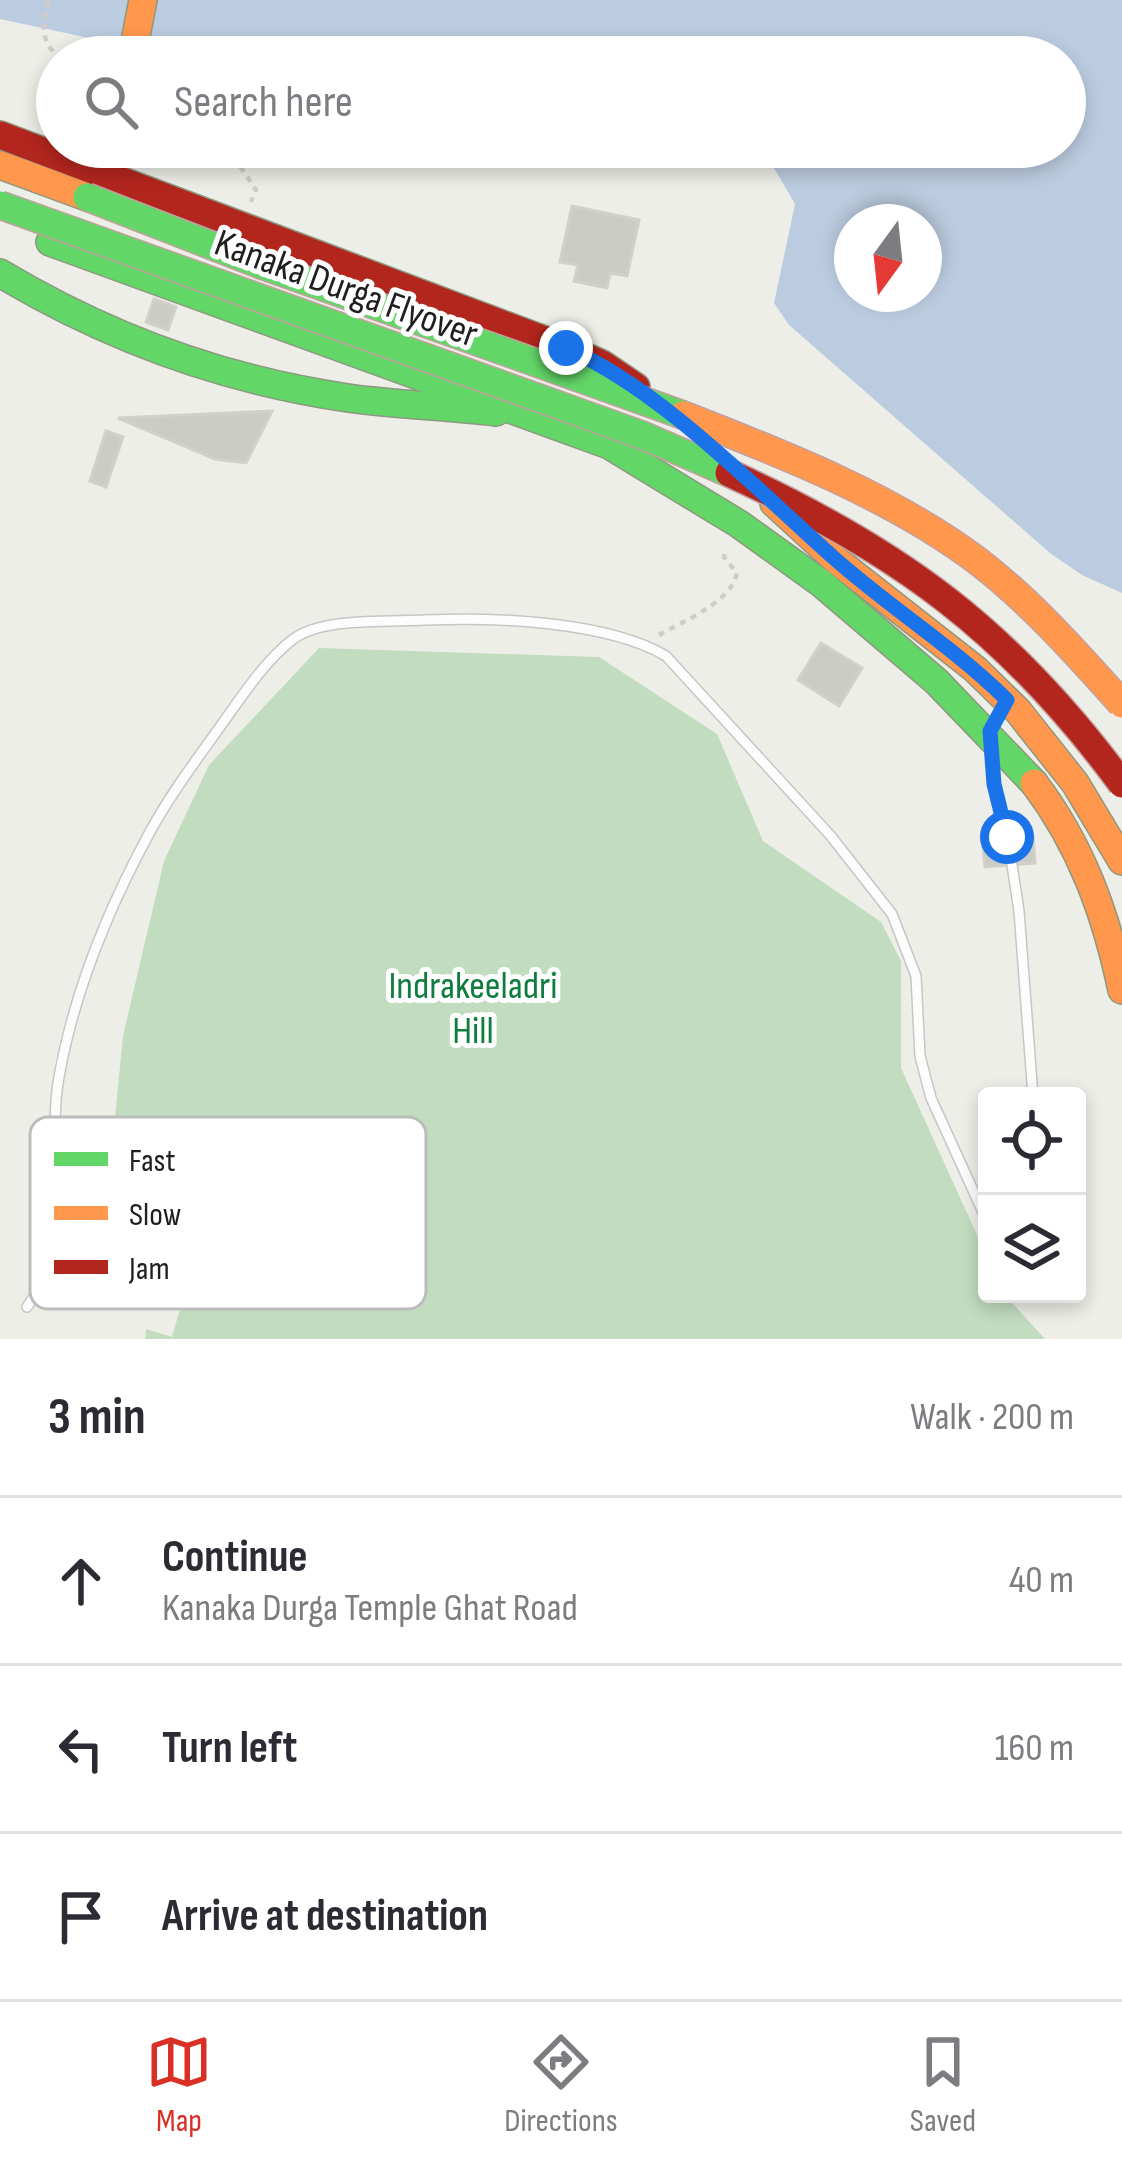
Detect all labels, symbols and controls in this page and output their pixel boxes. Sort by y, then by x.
search box [36,36,1086,168]
icon: search [78,69,144,135]
text: Search here [174,75,353,130]
north arrow [834,204,942,312]
street label: Kanaka Durga Flyover [208,220,484,359]
route end [539,321,593,375]
route start [980,810,1034,864]
park label: Indrakeeladri Hill [388,963,558,1055]
map controls [978,1087,1086,1303]
button: locate [978,1087,1086,1195]
legend [30,1117,426,1309]
text: Fast [129,1141,176,1181]
text: Slow [129,1195,181,1235]
button: layers [978,1195,1086,1303]
text: Jam [128,1249,170,1289]
text: 3 min [48,1387,146,1448]
text: Walk · 200 m [910,1394,1074,1441]
text: Continue [162,1530,308,1585]
icon: ahead [48,1548,114,1614]
text: 40 m [1009,1557,1074,1604]
text: Kanaka Durga Temple Ghat Road [162,1585,578,1632]
icon: left [48,1716,114,1782]
text: Turn left [162,1721,297,1776]
text: 160 m [995,1725,1074,1772]
icon: arrive [48,1884,114,1950]
text: Arrive at destination [162,1889,488,1944]
tab: Map [146,2029,212,2141]
tab: Directions [504,2029,618,2141]
tab: Saved [910,2029,976,2141]

